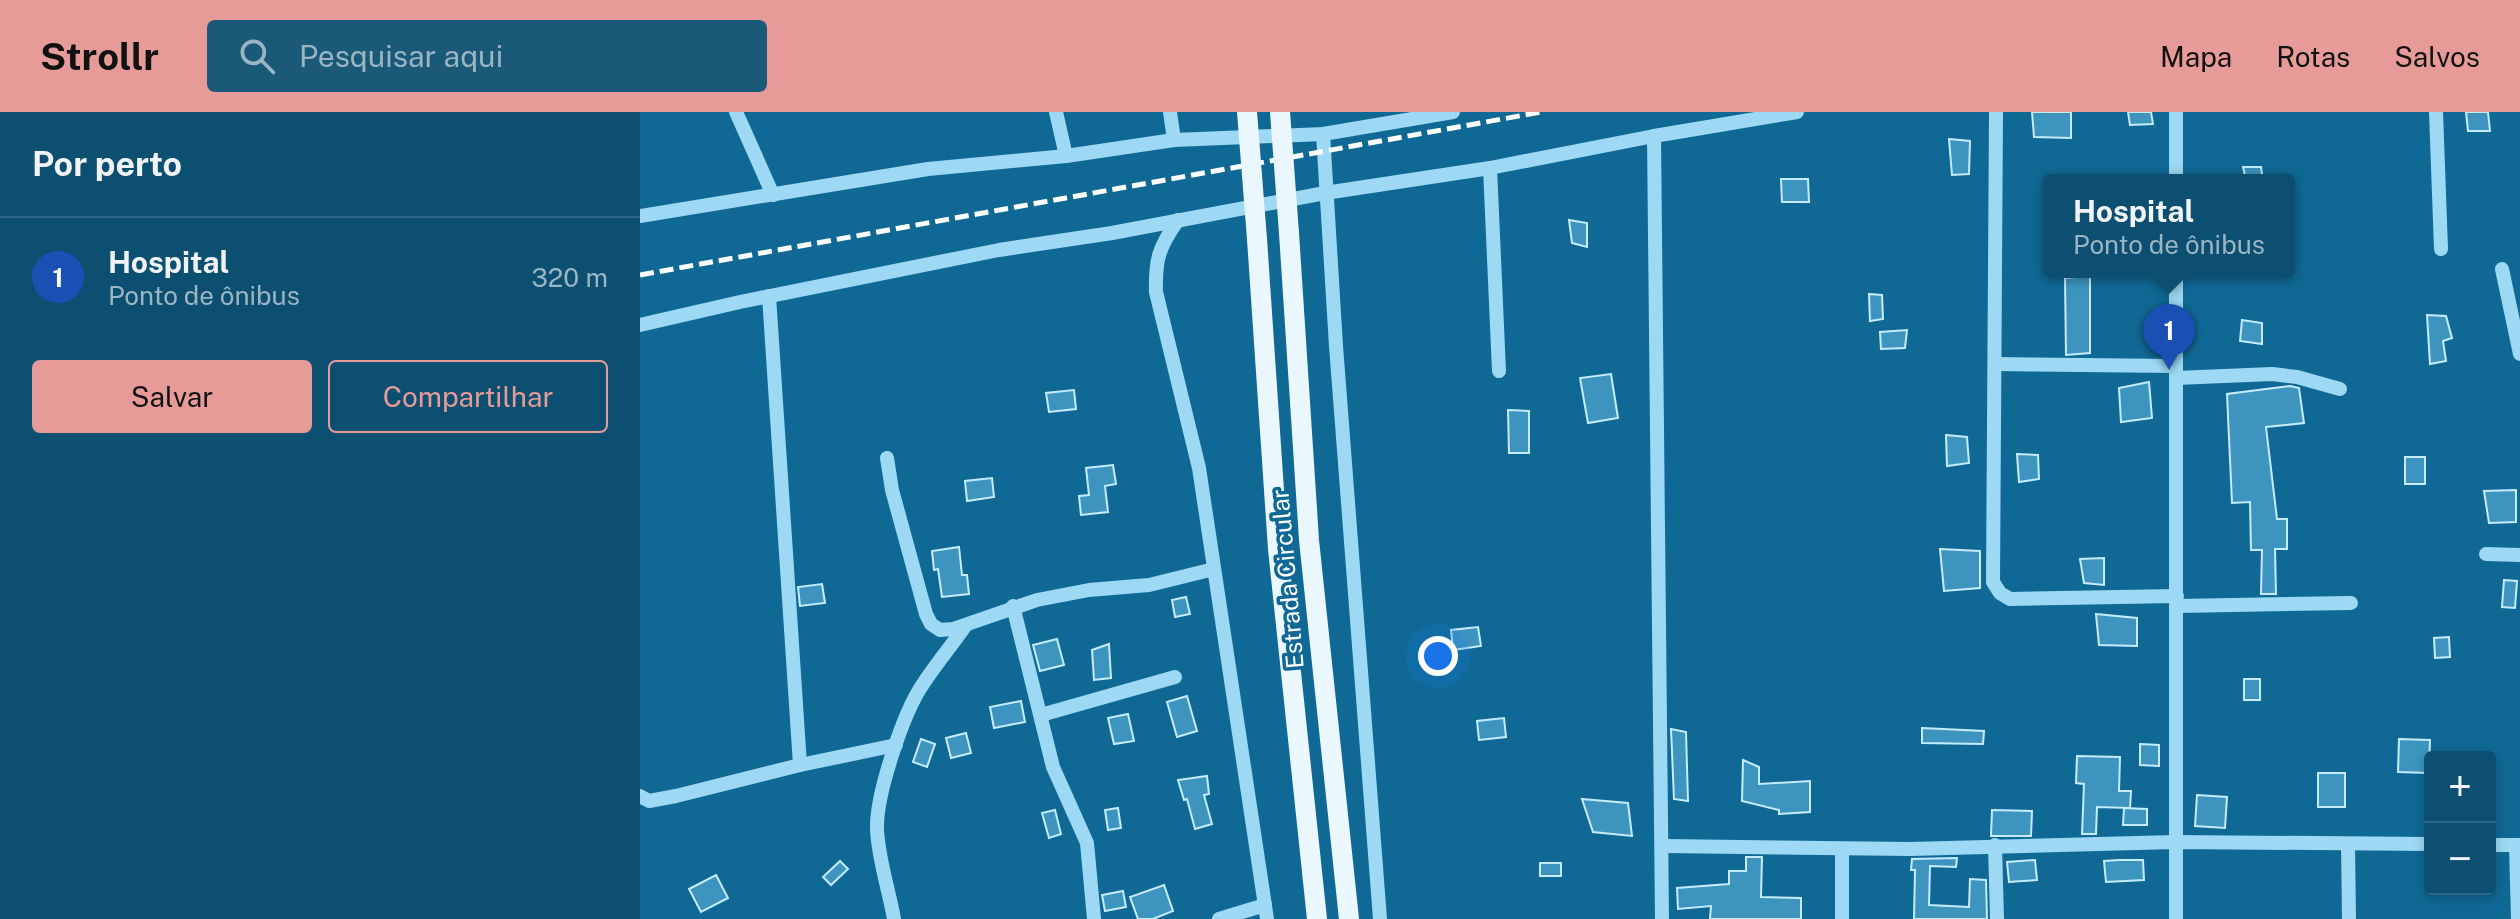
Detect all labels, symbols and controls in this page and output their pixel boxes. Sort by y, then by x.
search box [207,20,767,92]
text: Strollr [40,34,159,79]
icon: search [235,34,279,78]
text: Pesquisar aqui [299,38,503,74]
text: Mapa [2160,40,2232,73]
text: Rotas [2276,40,2350,73]
text: Salvos [2394,40,2480,73]
text: Por perto [32,144,182,184]
popup [2043,174,2295,278]
text: Hospital [2073,193,2194,229]
text: Ponto de ônibus [2073,229,2265,260]
text: Hospital [108,244,229,280]
text: 1 [52,262,64,293]
text: 320 m [531,262,608,293]
text: Ponto de ônibus [108,280,300,311]
pin: 1 [2143,304,2195,370]
button: Salvar [32,360,312,433]
button: Compartilhar [328,360,608,433]
street label: Estrada Circular [1265,488,1309,670]
your location [1418,636,1458,676]
map controls [2424,751,2496,895]
button: + [2424,751,2496,823]
button: − [2424,823,2496,895]

